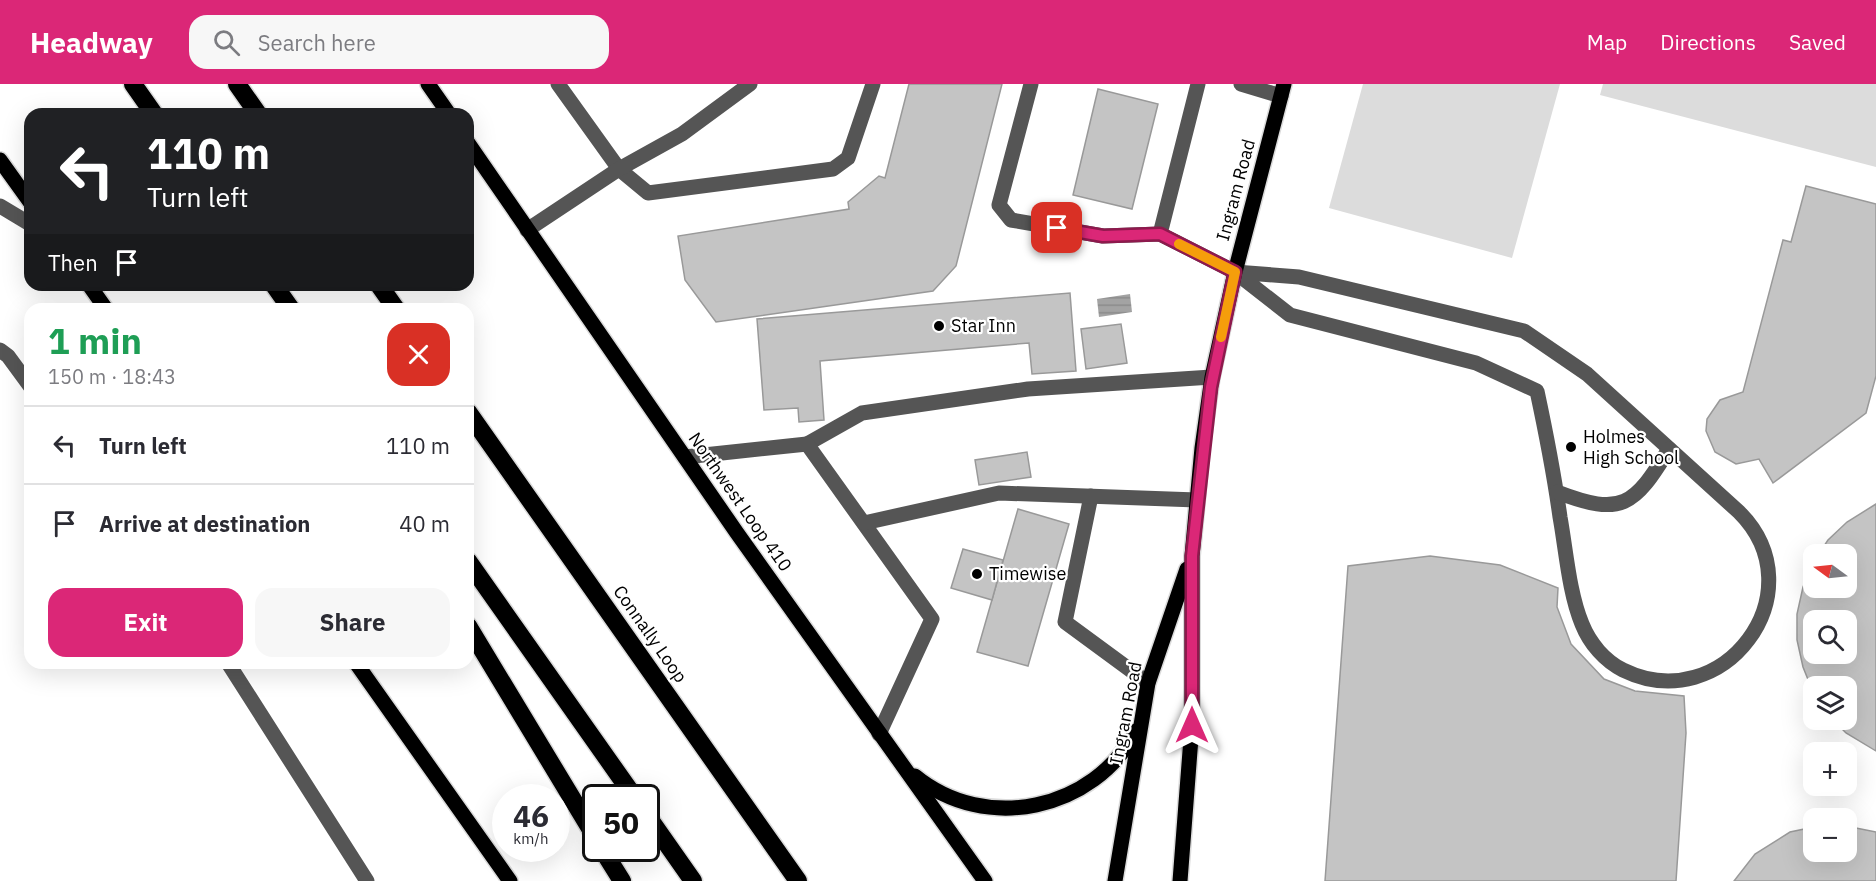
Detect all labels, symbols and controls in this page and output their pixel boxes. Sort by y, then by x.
search box [189,15,609,69]
text: Headway [30,24,153,61]
icon: search [210,26,243,59]
text: Search here [258,28,376,57]
text: Map [1587,28,1627,56]
text: Directions [1660,28,1756,56]
text: Saved [1789,28,1846,56]
text: 110 m [147,126,270,181]
icon: left [48,132,126,210]
street label: Ingram Road [1211,136,1260,243]
text: Turn left [147,179,248,214]
pin [1031,202,1082,253]
icon: arrive [1040,211,1073,244]
icon: arrive [110,246,143,279]
text: Then [48,248,98,277]
place label: Star Inn [951,314,1016,337]
text: 1 min [48,317,142,364]
marker: Star Inn [932,319,946,333]
button: close [387,323,450,386]
text: 150 m · 18:43 [48,363,176,390]
place label: Holmes High School [1583,425,1679,469]
street label: Northwest Loop 410 [684,428,797,576]
icon: left [48,429,81,462]
text: Turn left [99,431,187,460]
text: 110 m [386,431,450,460]
marker: Holmes High School [1564,440,1578,454]
icon: arrive [48,507,81,540]
text: Arrive at destination [99,509,310,538]
text: 40 m [399,509,450,538]
north arrow [1803,544,1857,598]
map controls [1803,544,1857,862]
place label: Timewise [989,562,1066,585]
marker: Timewise [970,567,984,581]
street label: Connally Loop [608,581,692,687]
button: Exit [48,588,243,657]
button: Share [255,588,450,657]
button: search [1803,610,1857,664]
street label: Ingram Road [1104,659,1147,766]
button: layers [1803,676,1857,730]
position arrow [1160,693,1224,757]
button: + [1803,742,1857,796]
speed limit sign: 50 [582,784,660,862]
text: 46 [513,796,549,835]
button: − [1803,808,1857,862]
text: km/h [513,829,549,848]

